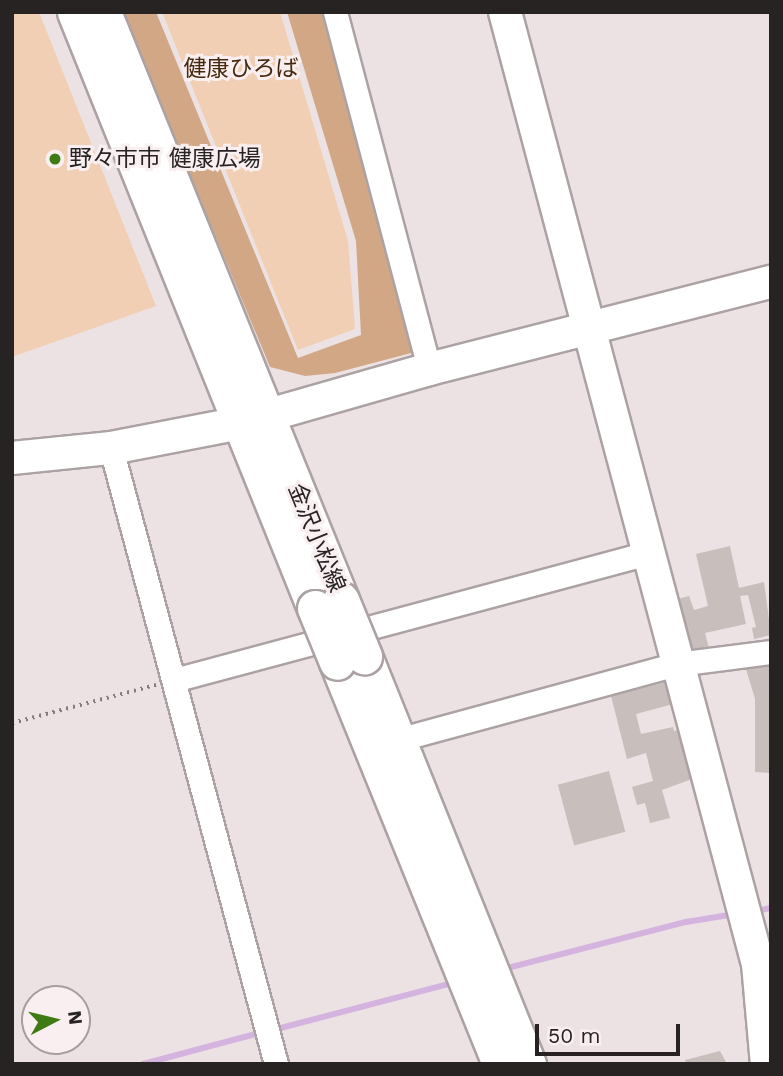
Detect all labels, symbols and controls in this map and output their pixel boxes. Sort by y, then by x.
park label: 健康ひろば [184,55,298,83]
place label: 野々市市 健康広場 [69,145,261,173]
marker: 野々市市 健康広場 [47,151,63,167]
street label: 金沢小松線 [282,480,350,596]
north arrow [21,985,91,1055]
text: N [63,1009,88,1026]
scale bar [538,1010,683,1054]
text: 50 m [548,1023,600,1048]

